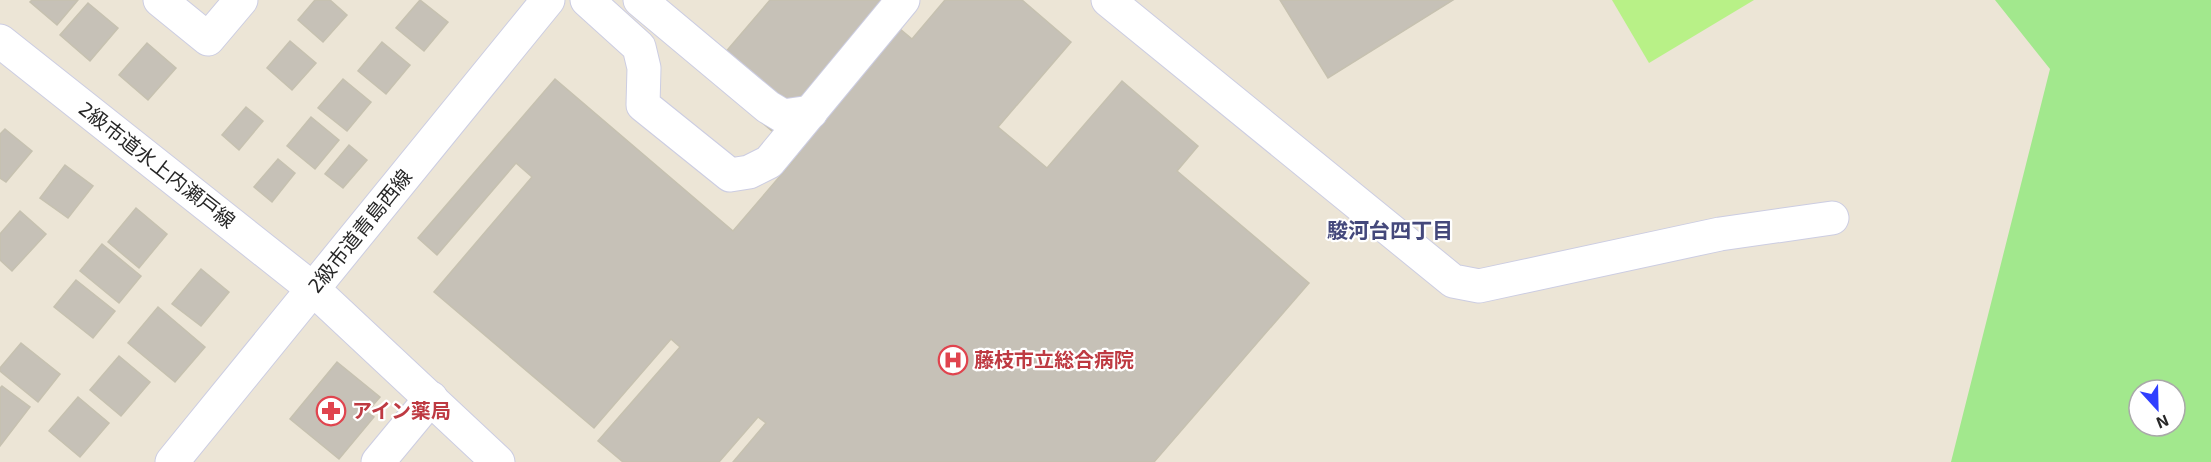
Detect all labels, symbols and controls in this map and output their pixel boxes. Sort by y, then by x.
street label: 2級市道水上内瀬戸線 [75,96,240,233]
street label: 2級市道青島西線 [302,164,416,297]
district label: 駿河台四丁目 [1327,217,1453,242]
hospital icon: 藤枝市立総合病院 [937,344,969,376]
place label: 藤枝市立総合病院 [974,347,1134,371]
north arrow [2127,378,2187,438]
pharmacy icon: アイン薬局 [315,395,347,427]
place label: アイン薬局 [352,398,451,422]
text: N [2154,411,2172,433]

